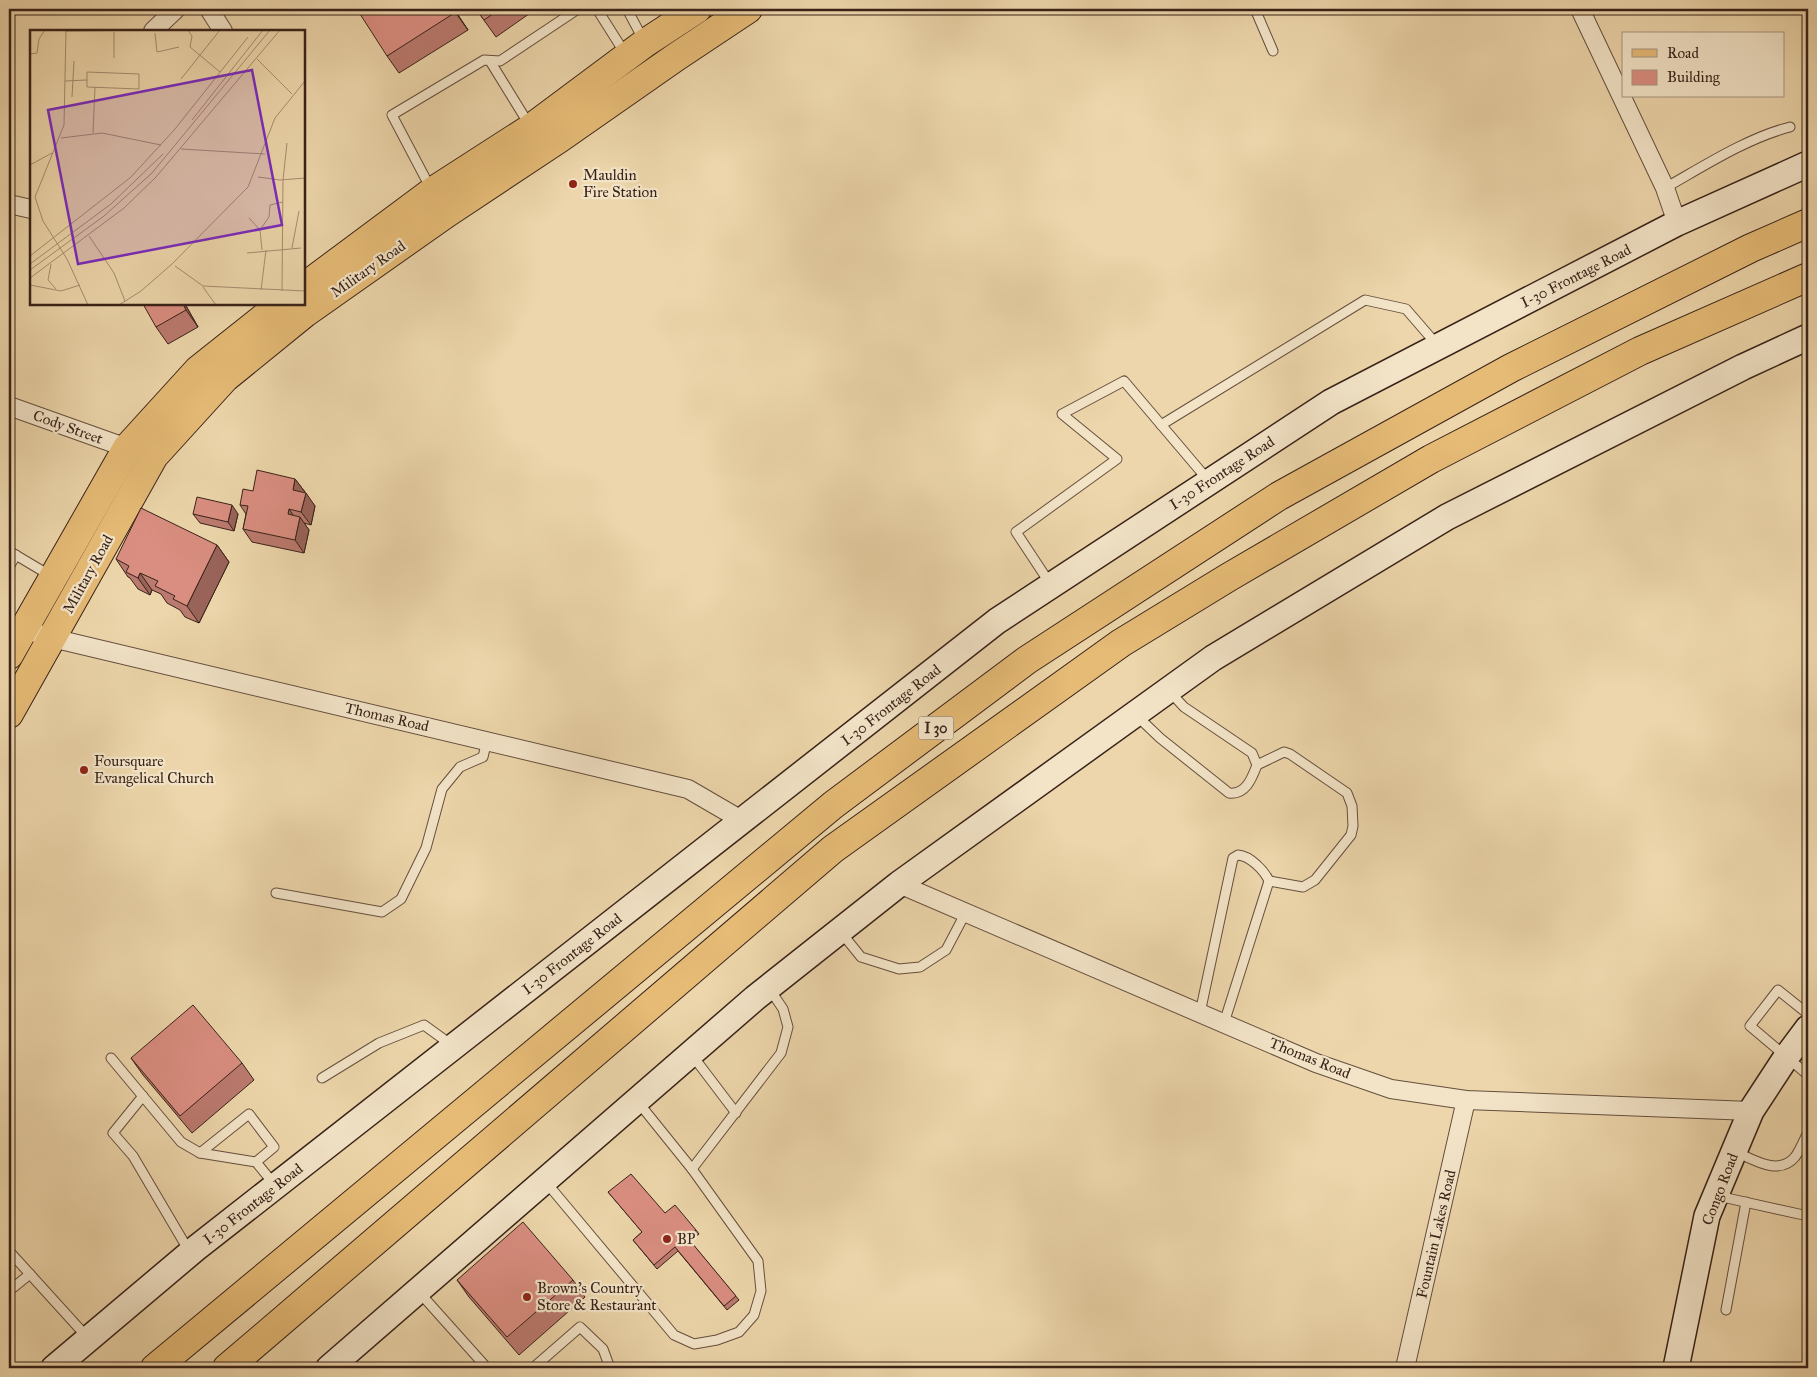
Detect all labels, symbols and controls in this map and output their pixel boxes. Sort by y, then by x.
inset map [30,30,305,305]
legend [1622,32,1784,98]
text: Road [1667,44,1699,62]
text: Building [1667,68,1721,86]
place label: Mauldin Fire Station [583,166,657,201]
marker: Mauldin Fire Station [567,178,579,190]
street label: Military Road [327,236,409,301]
street label: I-30 Frontage Road [1518,240,1635,312]
street label: Cody Street [31,406,106,448]
street label: I-30 Frontage Road [1166,432,1278,514]
street label: Military Road [59,531,117,616]
street label: I-30 Frontage Road [838,660,945,749]
street label: Thomas Road [343,699,431,736]
road number: I 30 [918,716,954,740]
place label: Foursquare Evangelical Church [94,752,215,787]
marker: Foursquare Evangelical Church [78,764,90,776]
street label: I-30 Frontage Road [519,909,626,998]
street label: Thomas Road [1267,1034,1354,1083]
street label: Congo Road [1698,1150,1742,1228]
street label: I-30 Frontage Road [200,1159,307,1248]
street label: Fountain Lakes Road [1412,1167,1460,1300]
place label: BP [677,1230,696,1248]
marker: BP [661,1233,673,1245]
place label: Brown's Country Store & Restaurant [537,1279,657,1314]
marker: Brown's Country Store & Restaurant [521,1291,533,1303]

